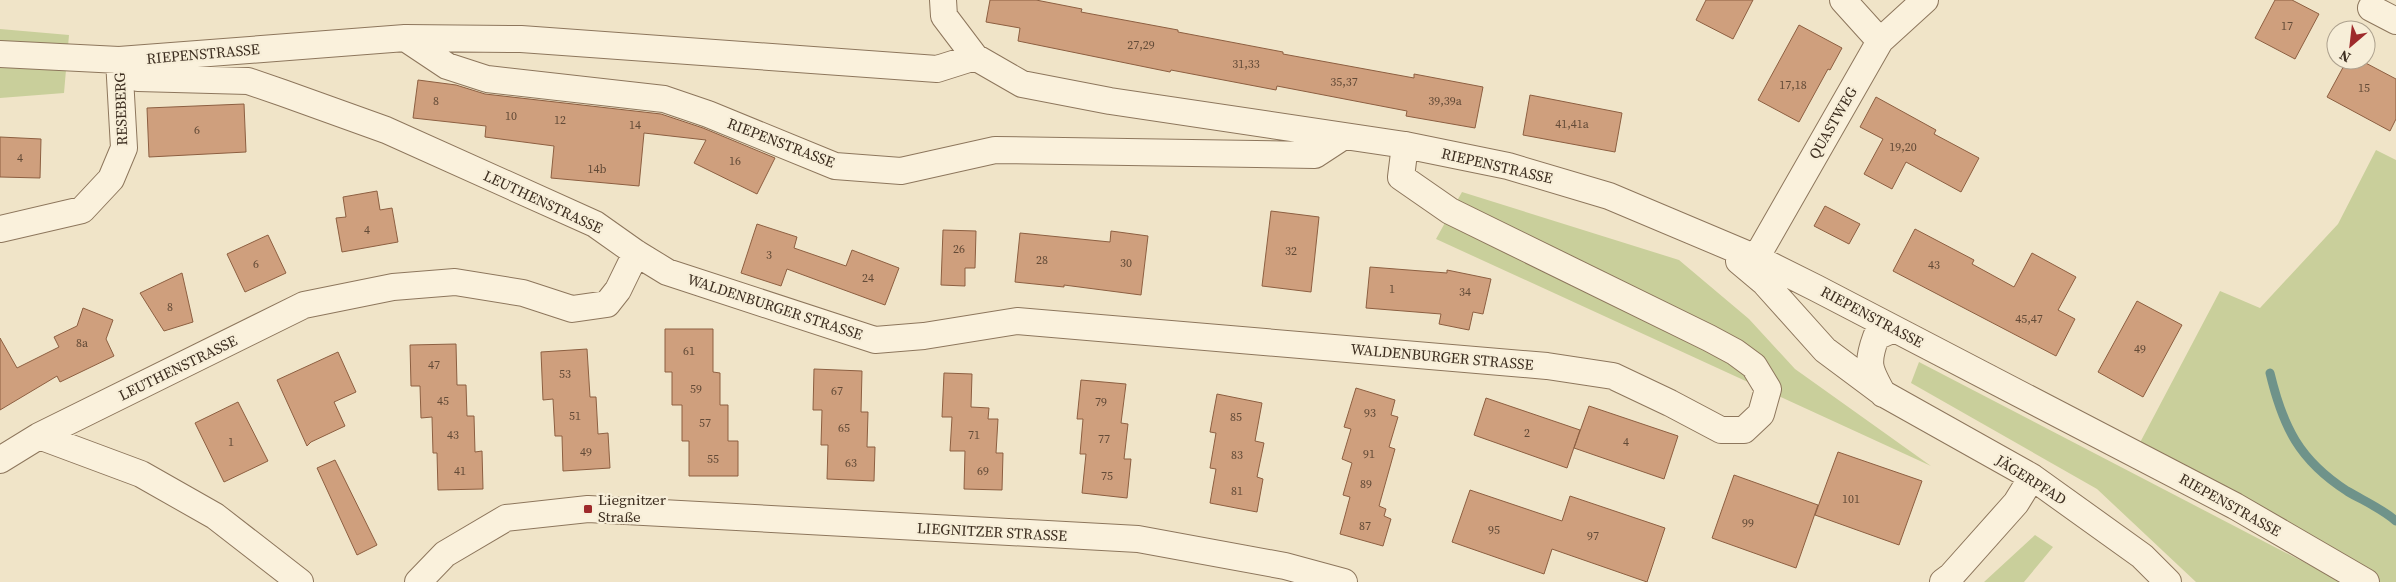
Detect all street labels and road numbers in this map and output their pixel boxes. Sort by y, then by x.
street label: RIEPENSTRASSE [145,38,260,69]
street label: RESEBERG [109,72,132,146]
street label: QUASTWEG [1803,83,1862,163]
street label: RIEPENSTRASSE [724,112,838,173]
street label: RIEPENSTRASSE [1439,143,1555,189]
street label: LEUTHENSTRASSE [480,165,606,238]
street label: WALDENBURGER STRASSE [685,268,866,345]
street label: RIEPENSTRASSE [1817,281,1927,352]
street label: LEUTHENSTRASSE [115,330,241,405]
street label: WALDENBURGER STRASSE [1350,338,1534,375]
street label: JÄGERPFAD [1991,449,2071,510]
street label: RIEPENSTRASSE [2175,468,2285,541]
street label: LIEGNITZER STRASSE [916,517,1068,546]

